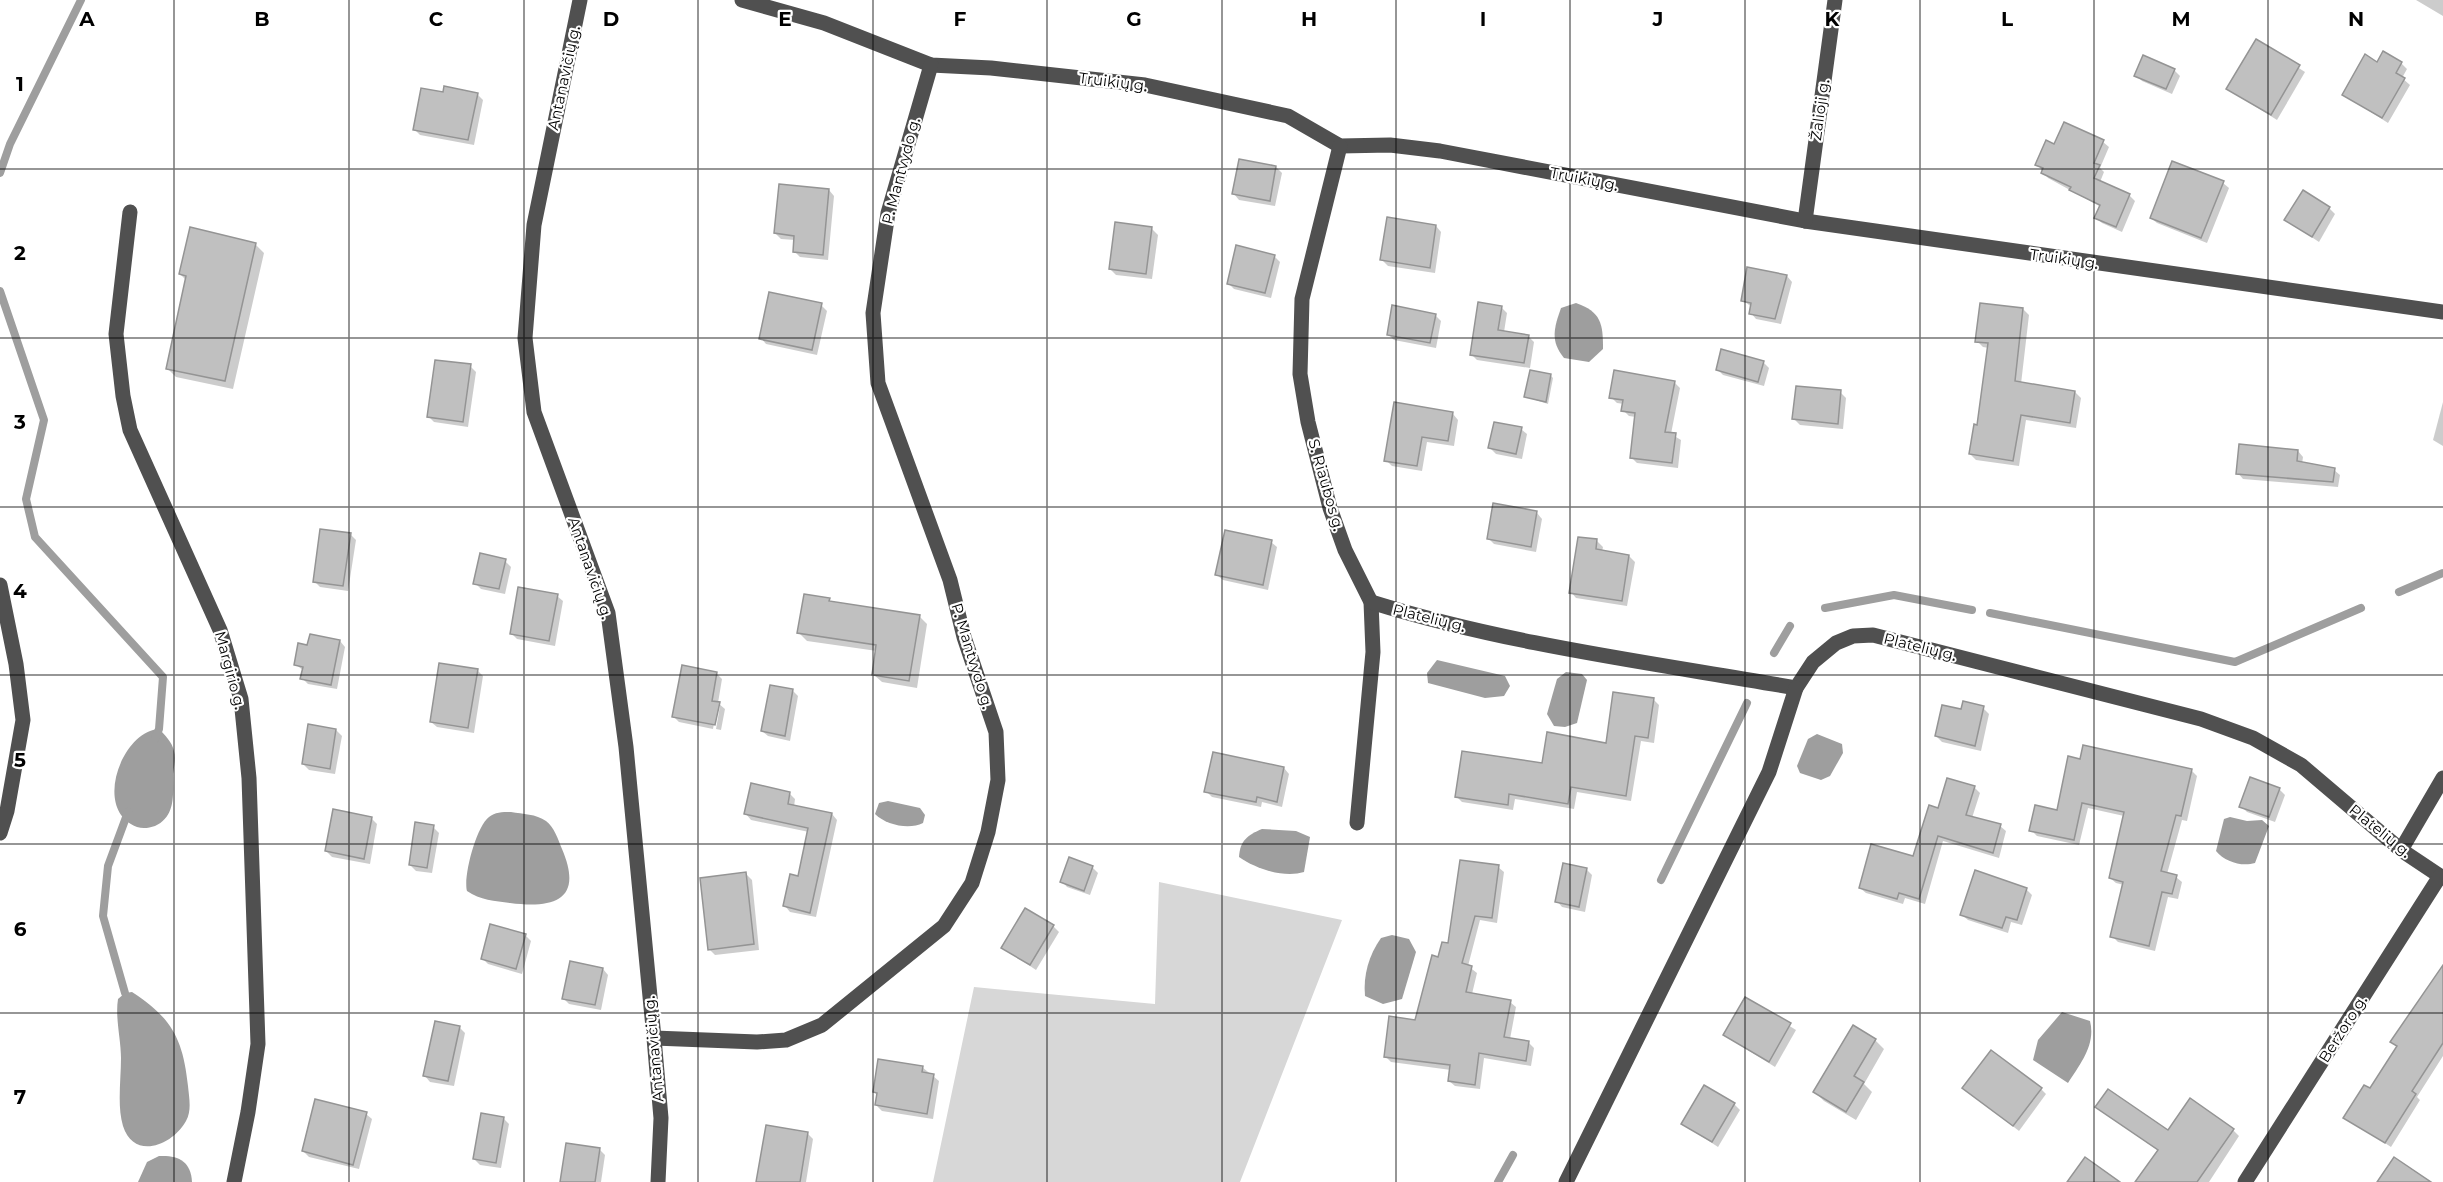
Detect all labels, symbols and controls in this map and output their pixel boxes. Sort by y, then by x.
text: A [78,7,95,31]
text: B [254,7,270,31]
text: C [429,7,444,31]
text: D [603,7,619,31]
text: E [778,7,792,31]
text: F [954,7,967,31]
text: G [1126,7,1142,31]
text: H [1301,7,1317,31]
text: I [1480,7,1486,31]
text: J [1652,7,1663,31]
text: K [1825,7,1841,31]
text: L [2001,7,2013,31]
text: M [2171,7,2191,31]
text: N [2348,7,2364,31]
street label: Antanavičių g. [543,24,584,132]
street label: Truikių g. [1078,68,1148,95]
text: 1 [16,72,24,96]
street label: Žalioji g. [1806,78,1833,142]
street label: P. Mantvydo g. [877,115,924,226]
street label: Truikių g. [1548,163,1620,194]
text: 2 [14,241,26,265]
street label: Truikių g. [2029,244,2100,273]
text: 3 [13,410,26,434]
street label: S. Riaubos g. [1304,437,1349,533]
street label: Antanavičių g. [564,514,617,621]
text: 4 [13,579,27,603]
street label: Platelių g. [1391,599,1467,636]
street label: P. Mantvydo g. [947,601,998,711]
street label: Platelių g. [1882,628,1958,665]
street label: Margirio g. [211,629,250,711]
text: 5 [14,748,26,772]
street label: Platelių g. [2346,800,2415,861]
text: 6 [14,917,27,941]
street label: Beržoro g. [2314,992,2371,1066]
street label: Antanavičių g. [639,995,668,1103]
text: 7 [14,1085,26,1109]

